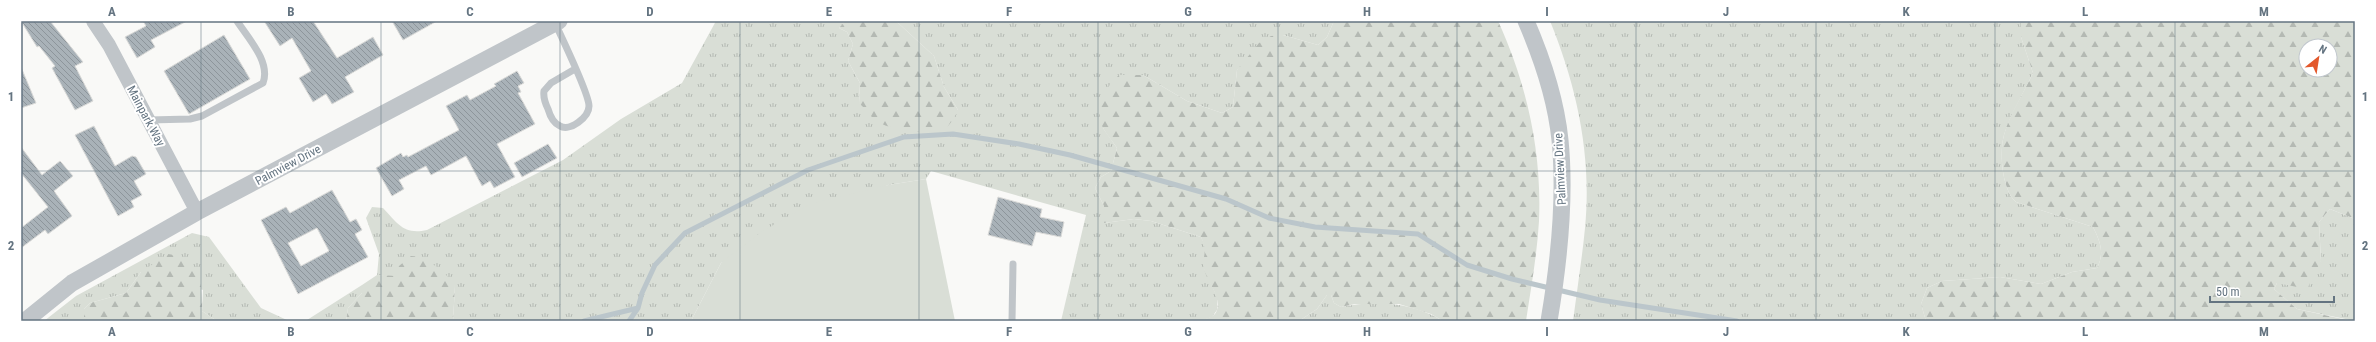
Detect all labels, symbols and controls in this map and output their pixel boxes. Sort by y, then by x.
text: A [108,4,116,19]
text: B [287,4,295,19]
text: C [466,4,474,19]
text: D [646,4,654,19]
text: E [826,4,833,19]
text: F [1006,4,1012,19]
text: G [1184,4,1192,19]
text: H [1363,4,1371,19]
text: I [1545,4,1549,19]
text: J [1723,4,1729,19]
text: K [1902,4,1910,19]
text: L [2082,4,2088,19]
text: M [2259,4,2269,19]
north arrow [2298,38,2338,78]
text: N [2317,42,2329,57]
street label: Mainpark Way [124,83,168,149]
text: 1 [8,89,14,104]
text: 1 [2362,89,2368,104]
street label: Palmview Drive [1551,132,1569,205]
street label: Palmview Drive [253,142,323,188]
text: 2 [8,238,15,253]
text: 2 [2362,238,2369,253]
scale bar [2210,278,2334,304]
text: 50 m [2216,285,2240,299]
text: A [108,324,116,339]
text: B [287,324,295,339]
text: C [466,324,474,339]
text: D [646,324,654,339]
text: E [826,324,833,339]
text: F [1006,324,1012,339]
text: G [1184,324,1192,339]
text: H [1363,324,1371,339]
text: I [1545,324,1549,339]
text: J [1723,324,1729,339]
text: K [1902,324,1910,339]
text: L [2082,324,2088,339]
text: M [2259,324,2269,339]

